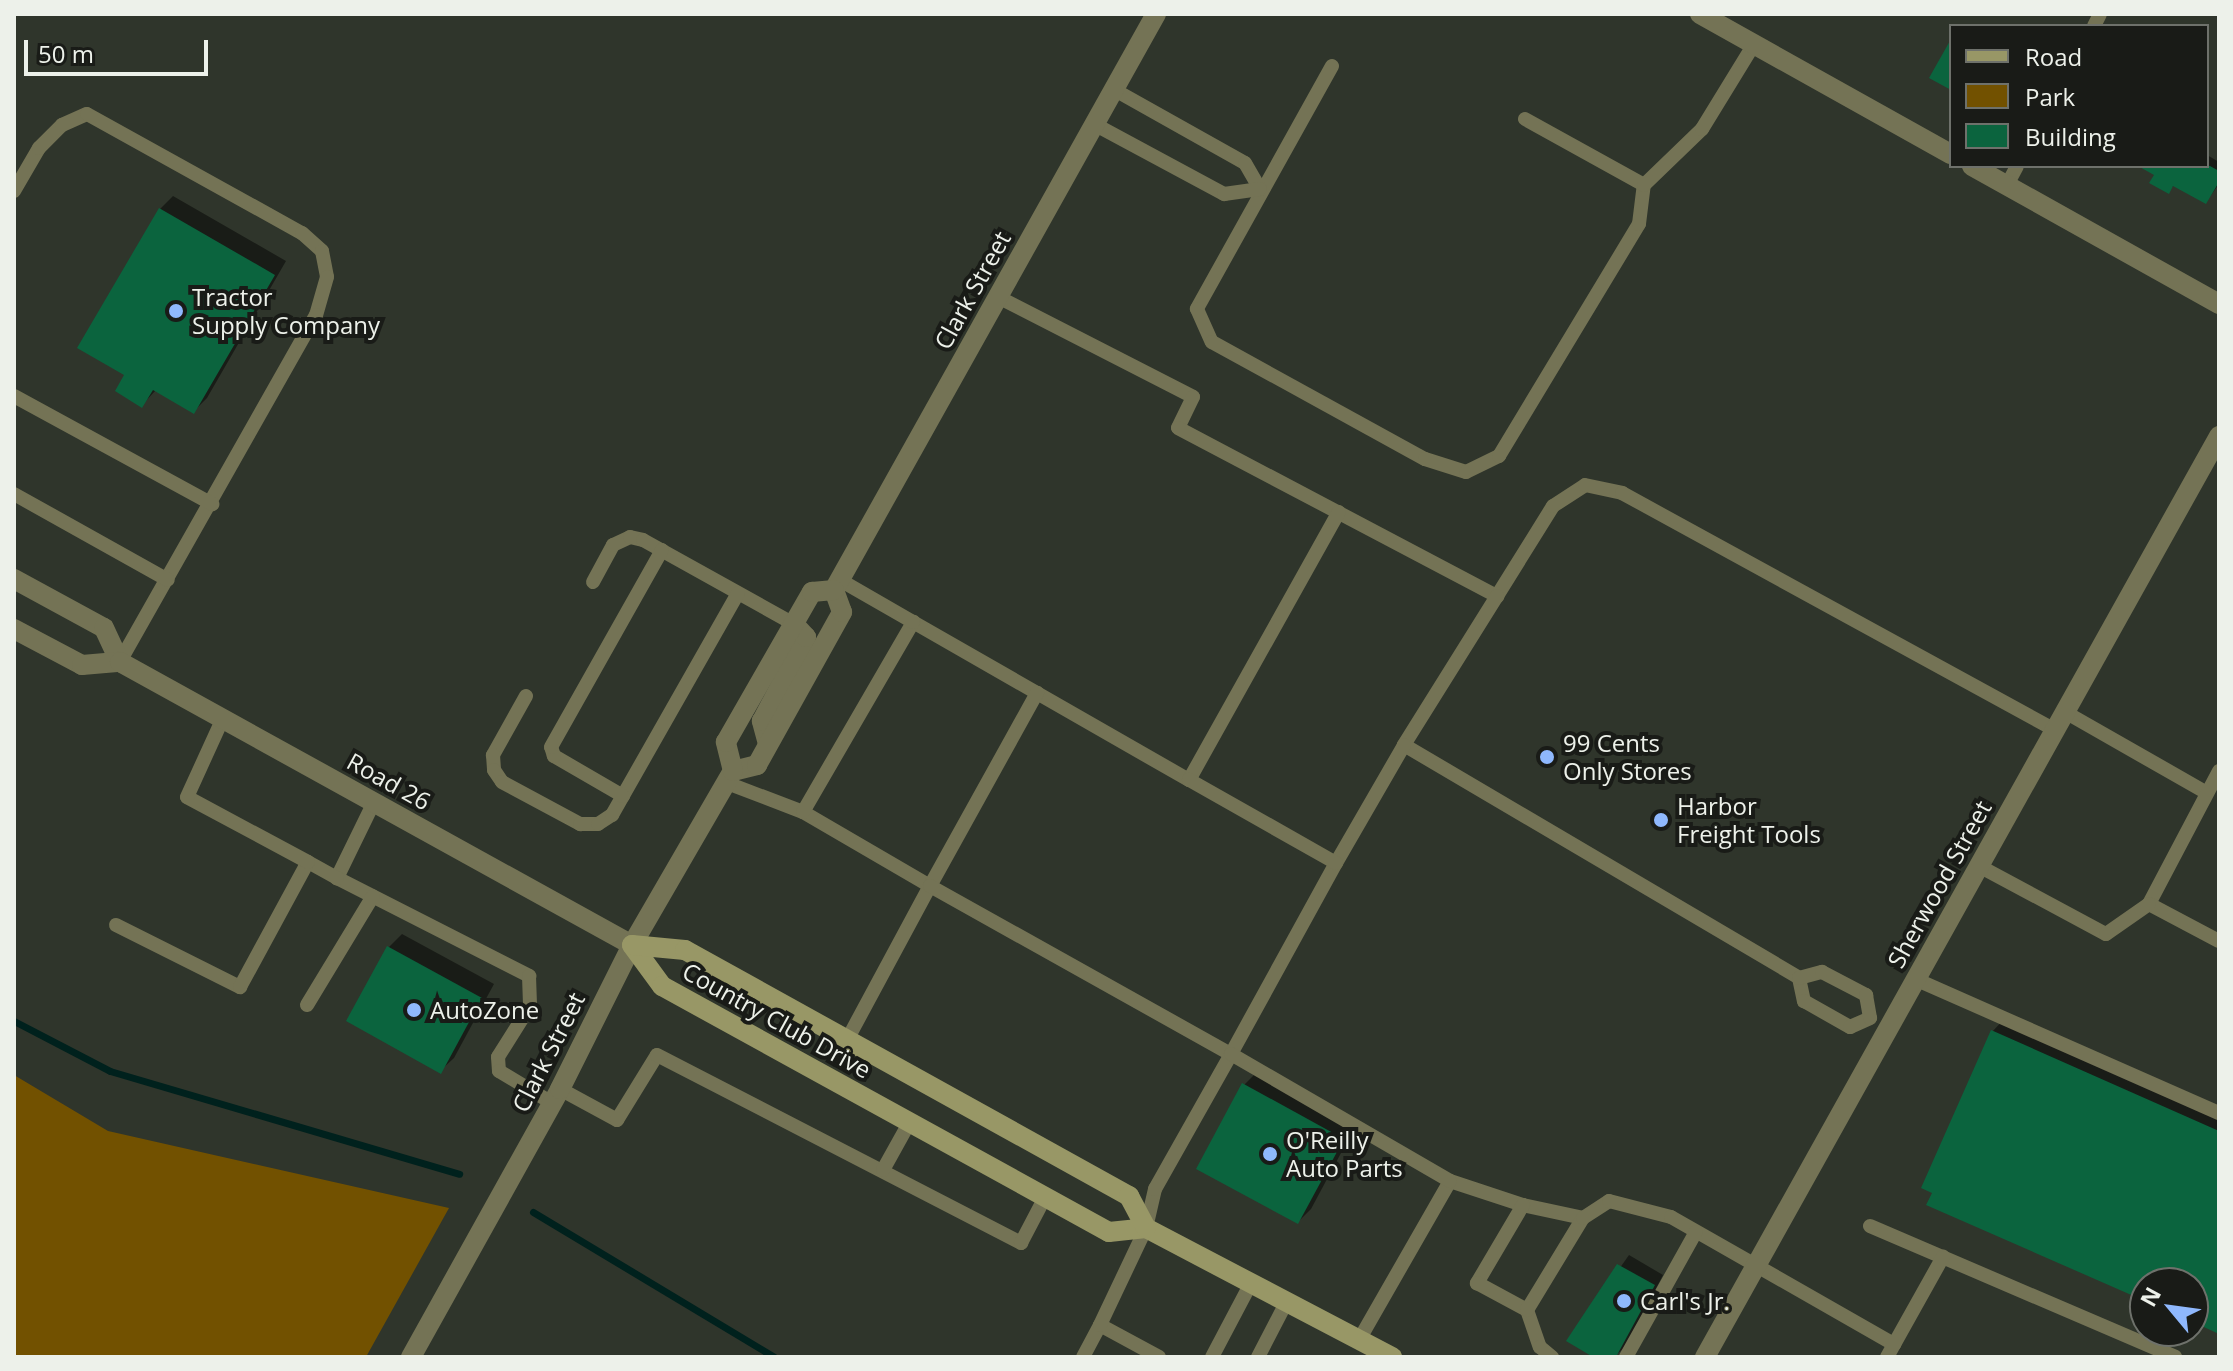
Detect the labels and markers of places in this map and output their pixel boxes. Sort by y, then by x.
place label: Tractor Supply Company [192,283,380,339]
marker: Tractor Supply Company [167,302,185,320]
place label: 99 Cents Only Stores [1563,729,1692,785]
marker: 99 Cents Only Stores [1538,748,1556,766]
place label: Harbor Freight Tools [1677,792,1821,848]
marker: Harbor Freight Tools [1652,811,1670,829]
place label: AutoZone [430,996,539,1024]
marker: AutoZone [405,1001,423,1019]
place label: O'Reilly Auto Parts [1286,1126,1403,1182]
marker: O'Reilly Auto Parts [1261,1145,1279,1163]
place label: Carl's Jr. [1640,1287,1730,1315]
marker: Carl's Jr. [1615,1292,1633,1310]

